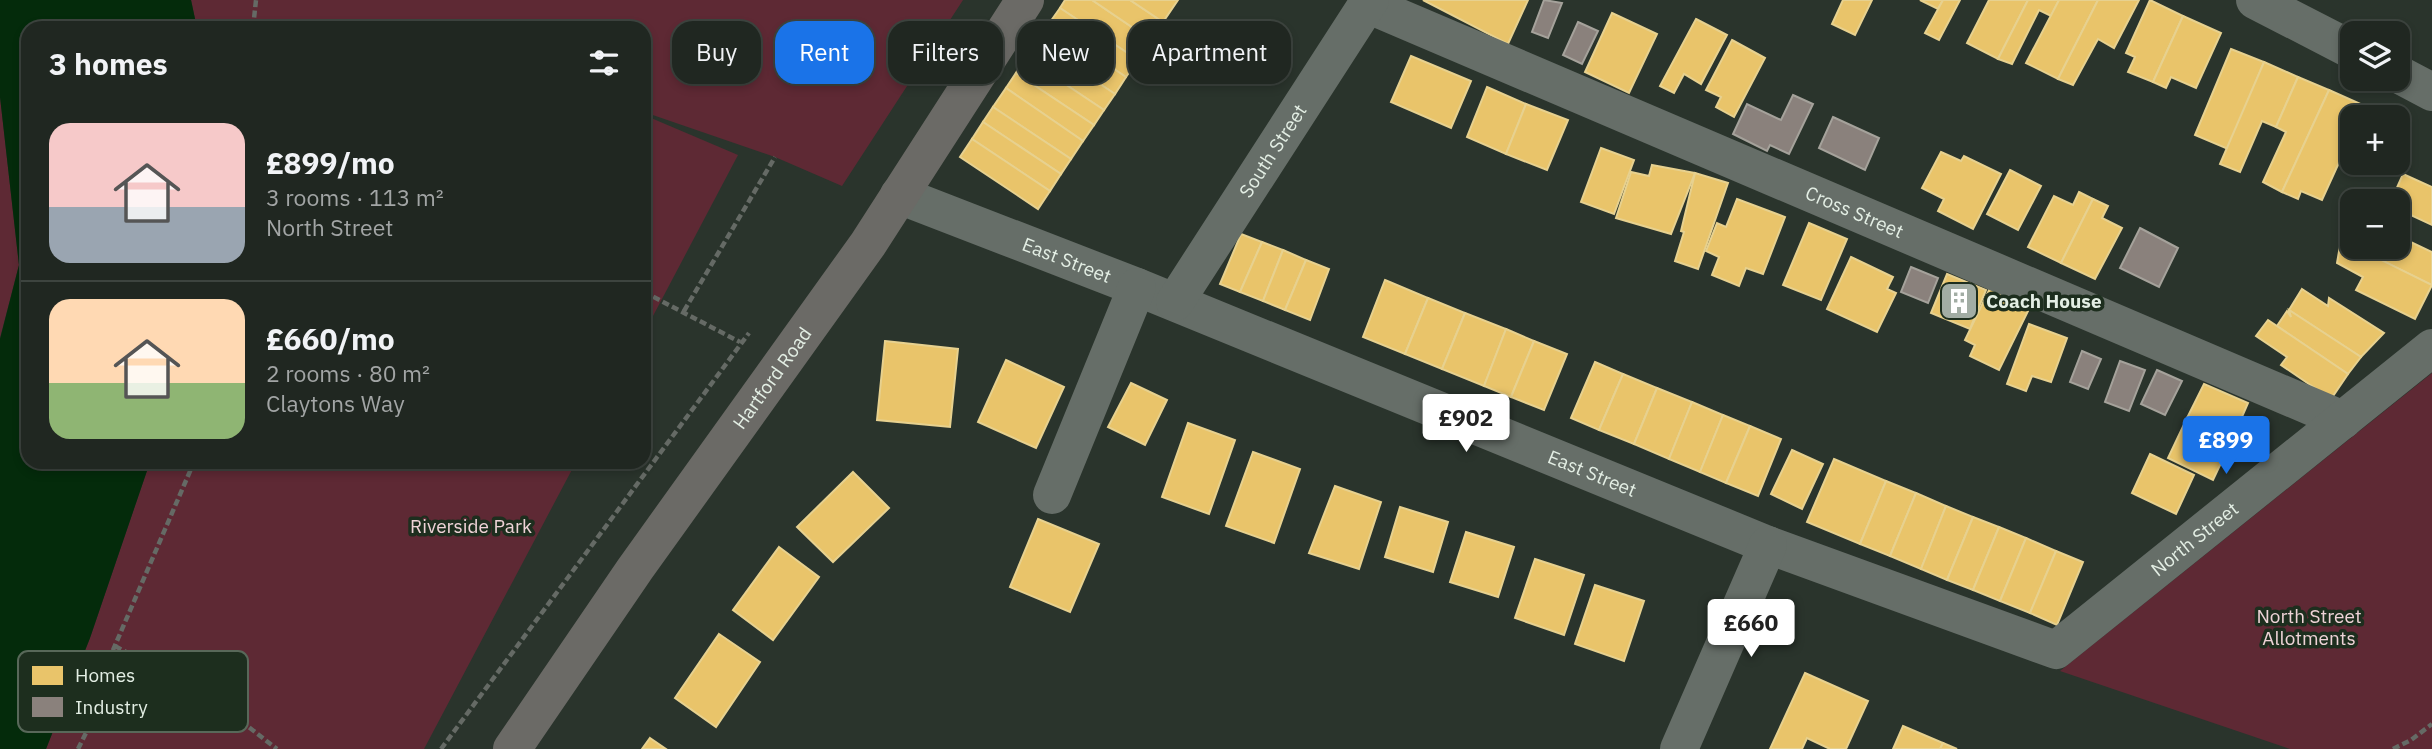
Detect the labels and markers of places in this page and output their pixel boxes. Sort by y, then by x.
building icon: Coach House [1938,280,1980,322]
place label: Coach House [1986,289,2102,313]
pin: £902 [1425,394,1507,454]
pin: £899 [2185,416,2267,476]
pin: £660 [1710,600,1792,659]

